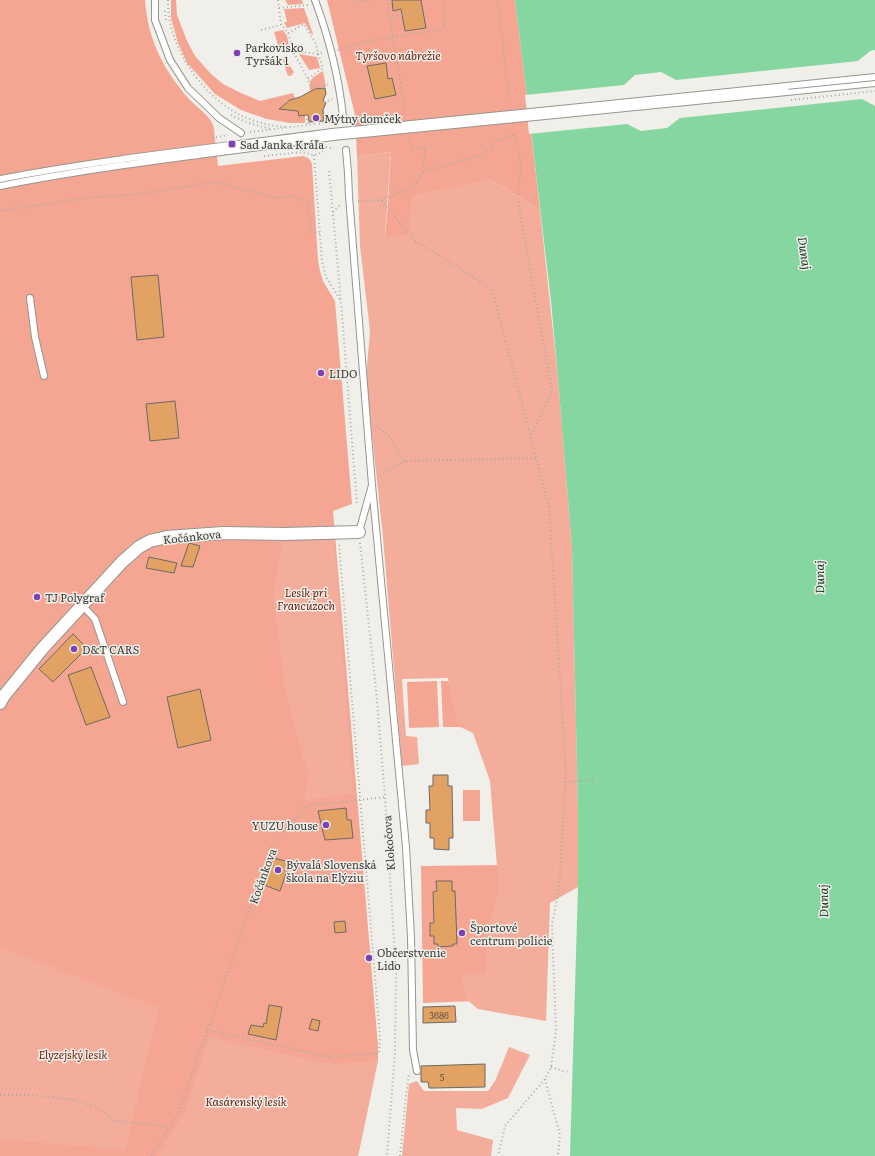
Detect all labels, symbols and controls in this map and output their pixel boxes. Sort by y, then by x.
place label: Parkovisko Tyršák 1 [245,39,303,68]
park label: Tyršovo nábrežie [356,47,440,63]
marker: Parkovisko Tyršák 1 [232,48,242,58]
place label: Mýtny domček [324,110,401,126]
marker: Mýtny domček [311,113,321,123]
place label: Sad Janka Kráľa [240,136,324,152]
marker: Sad Janka Kráľa [227,139,237,149]
water label: Dunaj [794,235,816,271]
place label: LIDO [329,365,357,381]
marker: LIDO [316,368,326,378]
street label: Kočánkova [162,525,222,547]
water label: Dunaj [810,560,828,594]
park label: Lesík pri Francúzoch [277,584,335,613]
place label: TJ Polygraf [45,589,105,605]
marker: TJ Polygraf [32,592,42,602]
place label: D&T CARS [82,641,139,657]
marker: D&T CARS [69,644,79,654]
street label: Klokočova [378,815,398,871]
place label: YUZU house [252,817,318,833]
marker: YUZU house [321,820,331,830]
street label: Kočánkova [245,846,280,906]
place label: Bývalá Slovenská škola na Elýziu [286,856,377,885]
marker: Bývalá Slovenská škola na Elýziu [273,865,283,875]
water label: Dunaj [814,884,832,918]
place label: Športové centrum polície [470,919,553,948]
marker: Športové centrum polície [457,928,467,938]
place label: Občerstvenie Lido [377,944,446,973]
marker: Občerstvenie Lido [364,953,374,963]
house number: 3686 [429,1008,449,1022]
park label: Elyzejský lesík [38,1046,108,1062]
house number: 5 [440,1070,445,1084]
park label: Kasárenský lesík [205,1093,287,1109]

